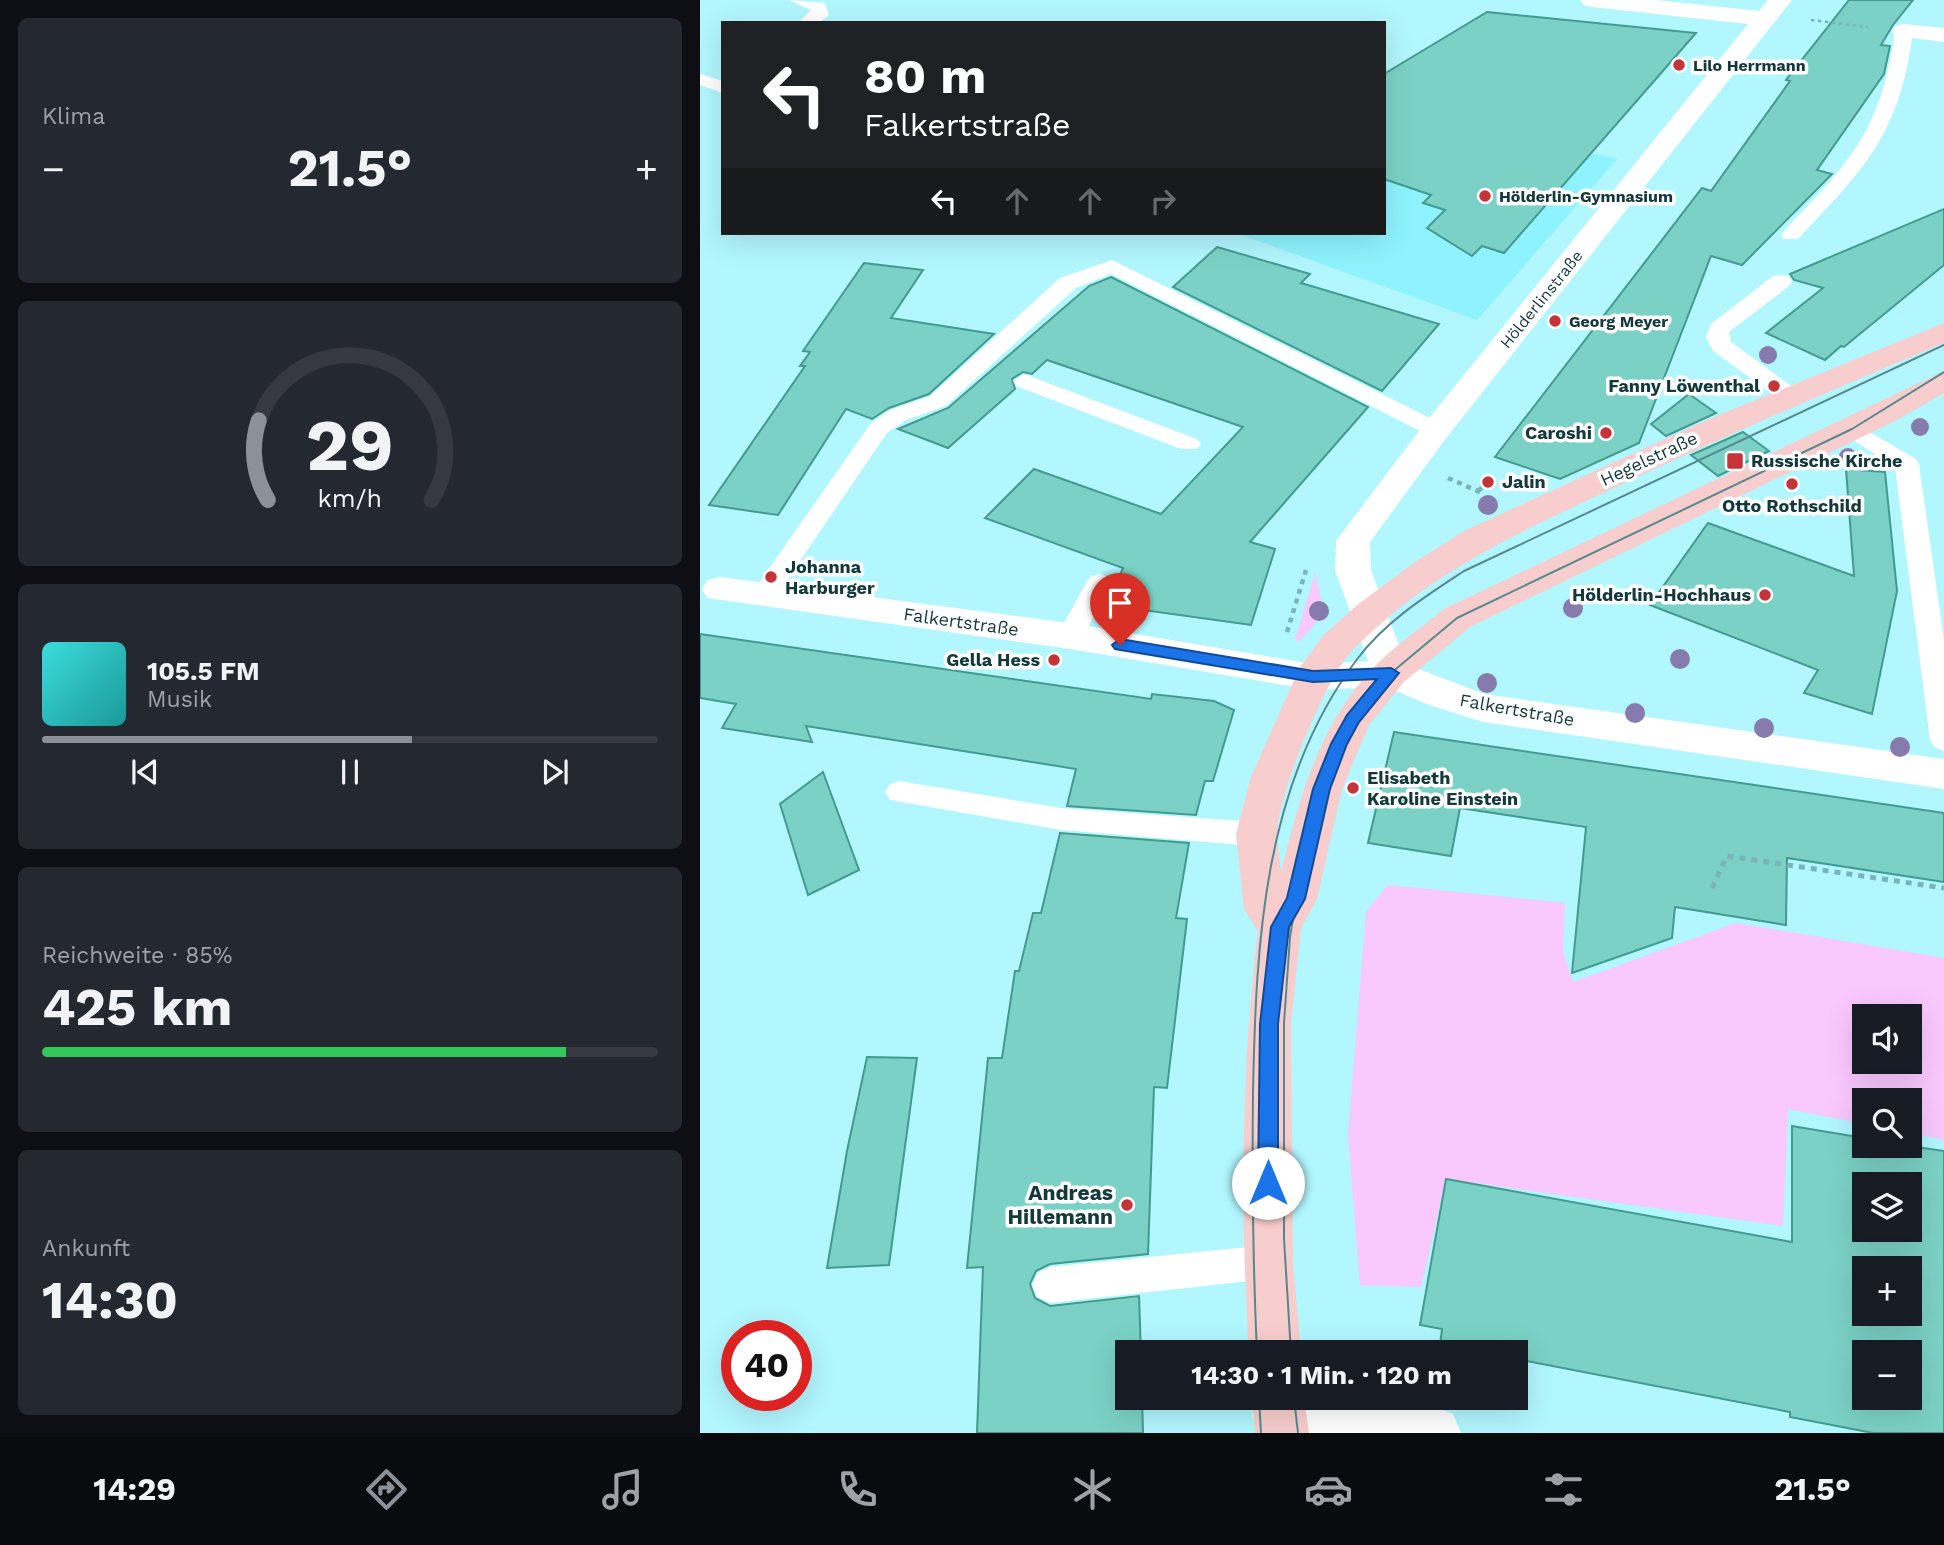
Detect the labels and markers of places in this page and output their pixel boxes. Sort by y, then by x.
place label: Lilo Herrmann [1693,56,1806,75]
marker: Lilo Herrmann [1671,57,1687,73]
place label: Hölderlin-Gymnasium [1499,187,1673,206]
marker: Hölderlin-Gymnasium [1477,188,1493,204]
place label: Georg Meyer [1569,312,1668,331]
marker: Georg Meyer [1547,313,1563,329]
place label: Fanny Löwenthal [1608,375,1760,396]
marker: Fanny Löwenthal [1766,378,1782,394]
place label: Caroshi [1525,422,1592,443]
marker: Caroshi [1598,425,1614,441]
place label: Russische Kirche [1751,450,1903,471]
marker: Russische Kirche [1725,451,1745,471]
place label: Jalin [1502,471,1546,492]
marker: Jalin [1480,474,1496,490]
marker: Otto Rothschild [1784,476,1800,492]
place label: Otto Rothschild [1722,495,1862,516]
place label: Johanna Harburger [785,556,875,598]
marker: Johanna Harburger [763,569,779,585]
pin [1090,573,1150,645]
place label: Hölderlin-Hochhaus [1572,584,1751,605]
marker: Hölderlin-Hochhaus [1757,587,1773,603]
place label: Gella Hess [946,649,1040,670]
marker: Gella Hess [1046,652,1062,668]
place label: Elisabeth Karoline Einstein [1367,767,1518,809]
marker: Elisabeth Karoline Einstein [1345,780,1361,796]
place label: Andreas Hillemann [1007,1180,1113,1229]
marker: Andreas Hillemann [1119,1197,1135,1213]

